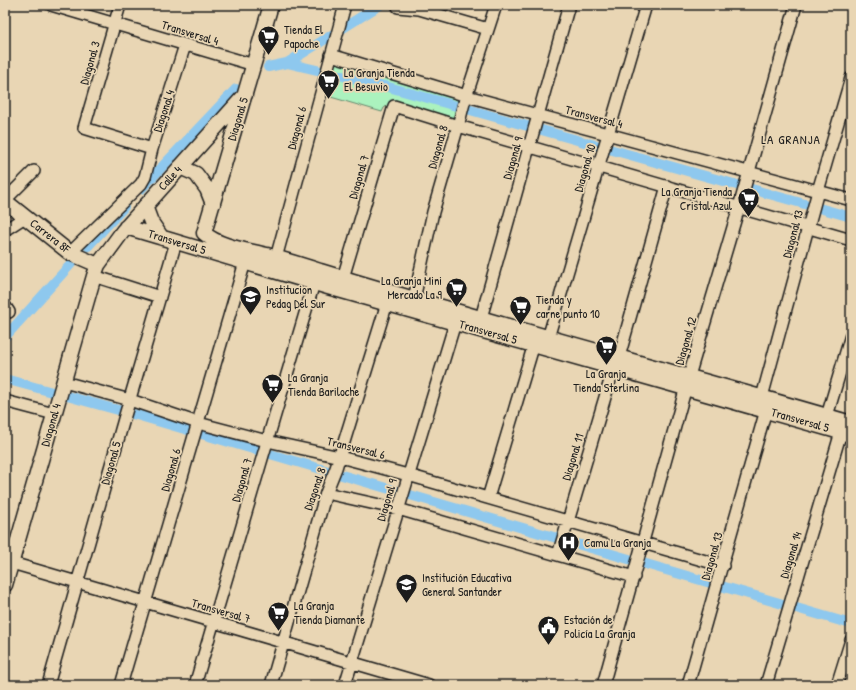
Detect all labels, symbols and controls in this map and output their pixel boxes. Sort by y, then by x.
street label: Transversal 4 [159,16,221,49]
place label: Tienda El Papoche [284,21,324,52]
supermarket icon: Tienda El Papoche [255,24,281,57]
street label: Diagonal 3 [75,39,104,87]
place label: La Granja Tienda El Besuvio [344,64,415,95]
supermarket icon: La Granja Tienda El Besuvio [315,67,341,100]
street label: Diagonal 4 [149,87,179,134]
street label: Diagonal 5 [223,95,252,143]
street label: Transversal 4 [563,101,625,132]
street label: Diagonal 6 [283,104,310,151]
street label: Diagonal 8 [423,123,452,171]
district label: LA GRANJA [761,130,821,148]
street label: Diagonal 9 [498,134,527,181]
street label: Diagonal 10 [570,142,599,194]
street label: Diagonal 7 [344,153,373,201]
street label: Calle 4 [154,161,186,194]
place label: La Granja Tienda Cristal Azul [661,183,733,214]
supermarket icon: La Granja Tienda Cristal Azul [735,186,761,219]
street label: Diagonal 13 [778,208,807,260]
street label: Carrera 8F [27,214,74,257]
street label: Transversal 5 [146,225,208,258]
place label: La Granja Mini Mercado La 9 [381,272,443,303]
supermarket icon: La Granja Mini Mercado La 9 [444,275,470,308]
place label: Institucion Pedag Del Sur [266,281,326,312]
school or university icon: Institucion Pedag Del Sur [237,284,263,317]
place label: Tienda y carne punto 10 [536,291,600,322]
supermarket icon: Tienda y carne punto 10 [508,294,534,327]
street label: Diagonal 12 [671,314,701,367]
street label: Transversal 5 [457,315,519,348]
supermarket icon: La Granja Tienda Sterlina [593,334,619,367]
place label: La Granja Tienda Sterlina [573,365,639,396]
place label: La Granja Tienda Bariloche [288,369,359,400]
supermarket icon: La Granja Tienda Bariloche [259,372,285,405]
street label: Diagonal 4 [36,401,65,448]
street label: Transversal 5 [769,403,831,436]
street label: Diagonal 11 [557,431,588,482]
street label: Transversal 6 [325,432,387,463]
street label: Diagonal 5 [96,439,125,487]
street label: Diagonal 6 [156,446,185,493]
street label: Diagonal 7 [227,456,256,504]
street label: Diagonal 8 [299,465,330,513]
street label: Diagonal 9 [372,476,401,523]
street label: Diagonal 14 [775,529,806,580]
hospital icon: Camu La Granja [555,530,581,563]
street label: Diagonal 13 [697,530,726,582]
place label: Camu La Granja [584,534,651,551]
place label: Institución Educativa General Santander [422,569,512,600]
school or university icon: Institución Educativa General Santander [394,572,420,605]
street label: Transversal 7 [190,594,253,627]
place label: La Granja Tienda Diamante [294,597,365,628]
supermarket icon: La Granja Tienda Diamante [265,600,291,633]
place label: Estación de Policía La Granja [564,611,636,642]
public building icon: Estación de Policía La Granja [535,614,561,647]

